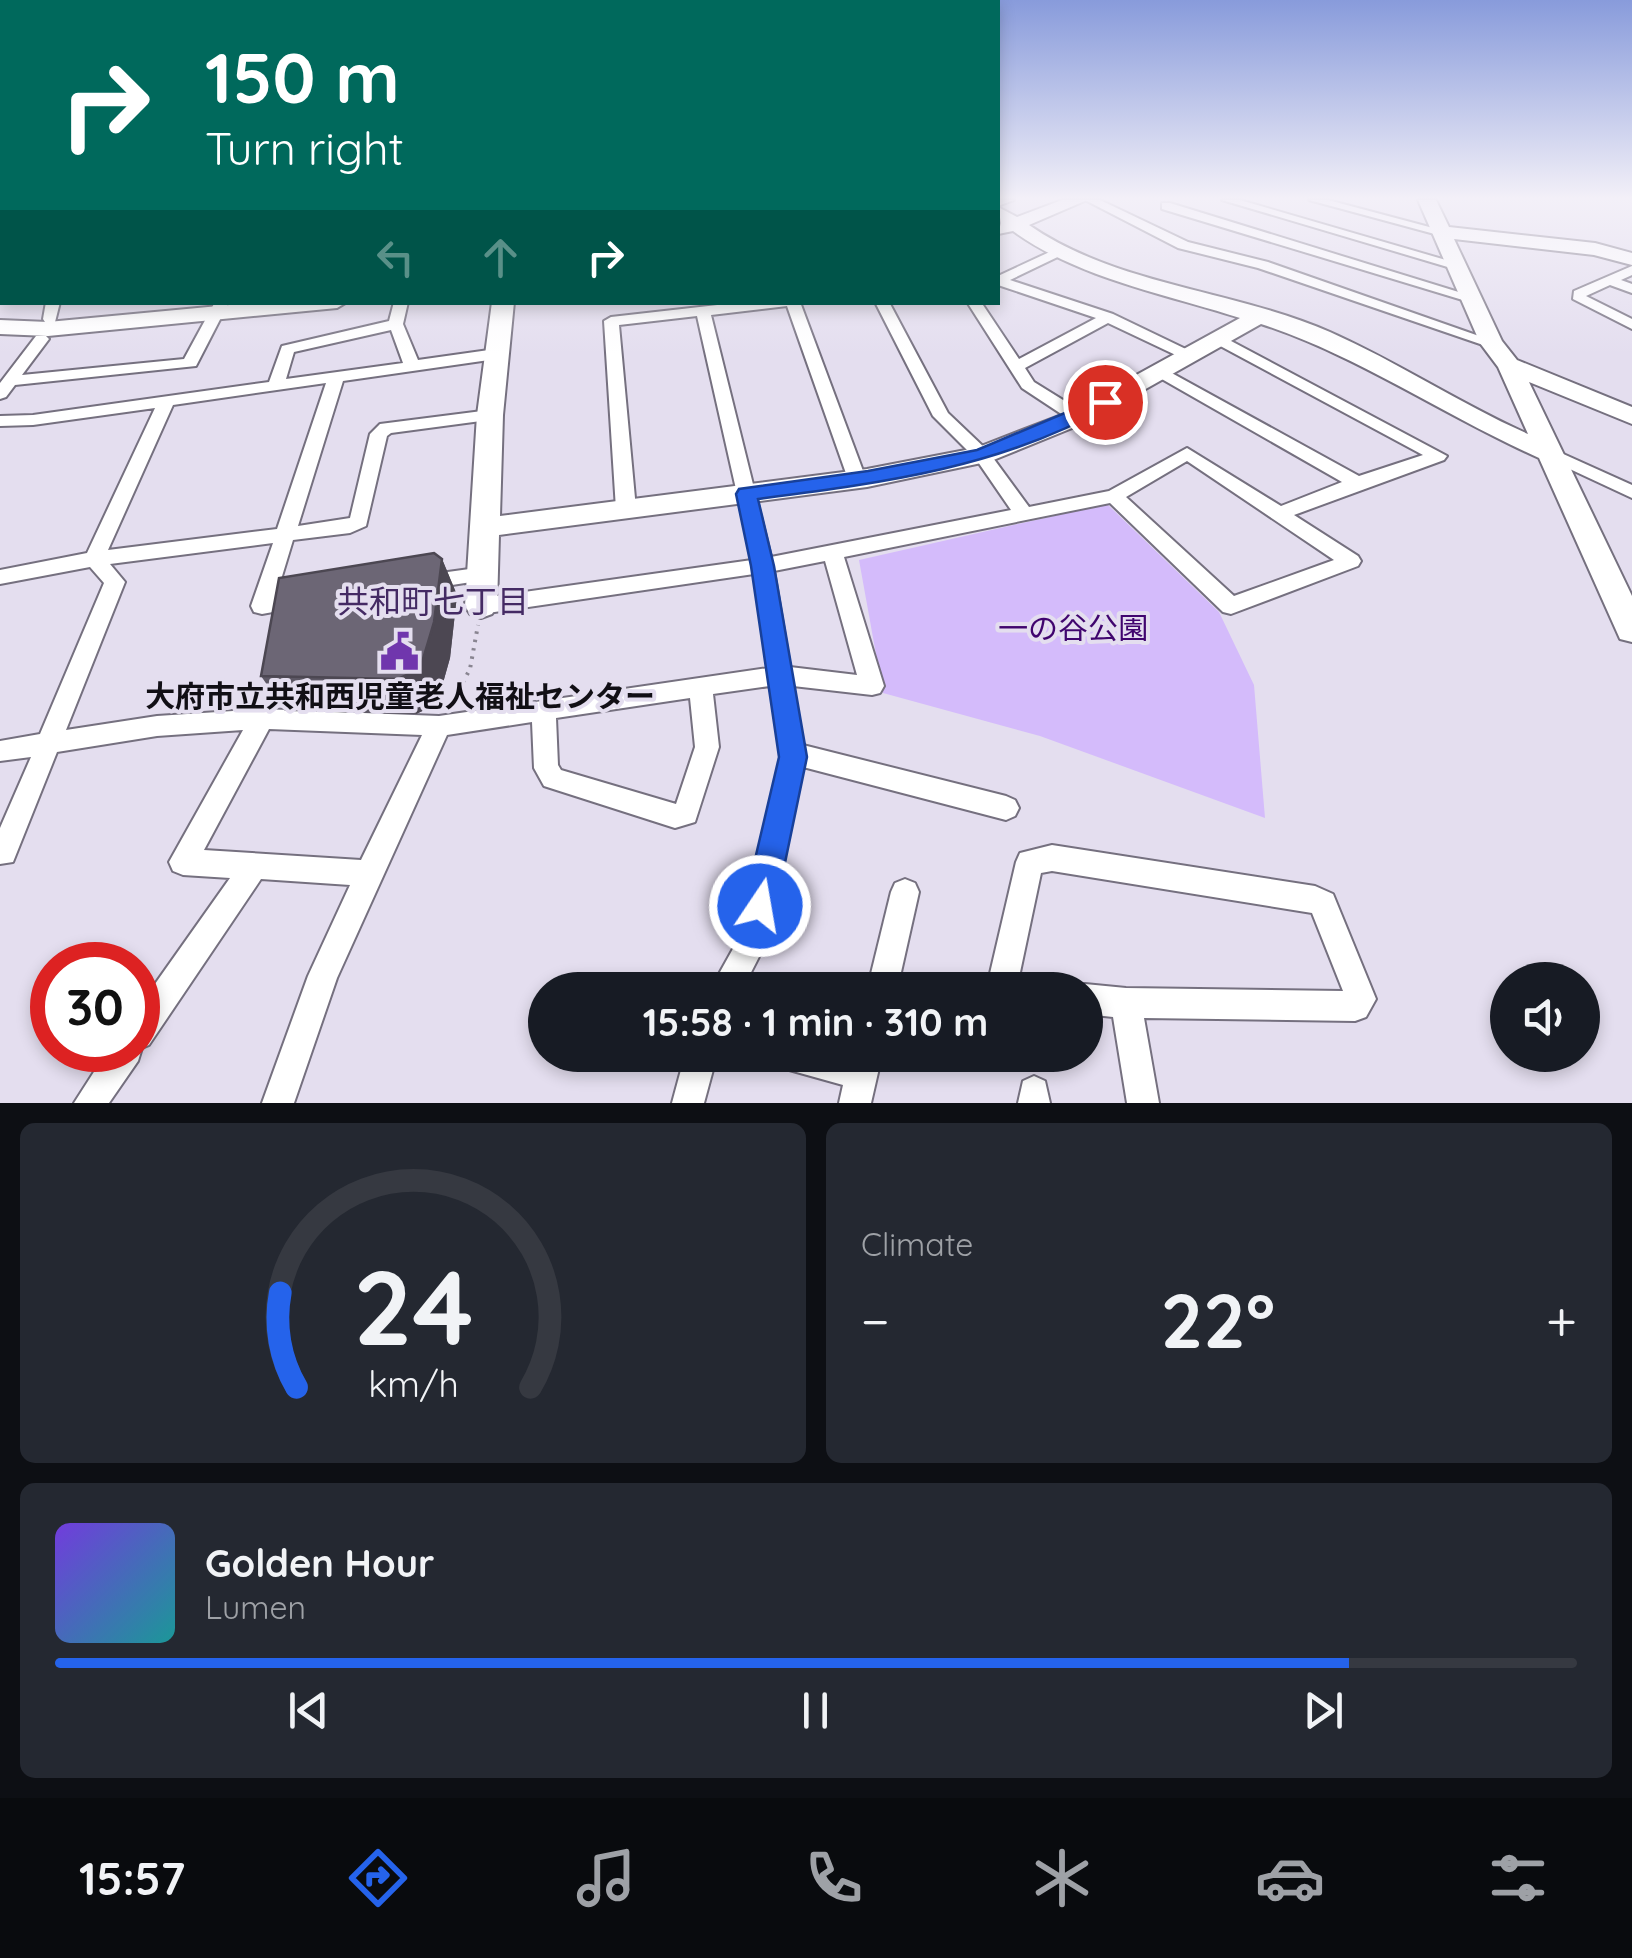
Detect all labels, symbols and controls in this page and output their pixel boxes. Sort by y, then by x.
text: 150 m [205,33,400,121]
icon: right [40,40,170,170]
text: Turn right [205,120,404,176]
icon: left [368,230,423,285]
icon: ahead [473,230,528,285]
icon: right [578,230,633,285]
pin [1063,360,1148,445]
icon: arrive [1078,375,1133,430]
district label: 共和町七丁目 [337,581,529,621]
park label: 一の谷公園 [998,609,1148,647]
public building icon: 大府市立共和西児童老人福祉センター [379,631,421,673]
place label: 大府市立共和西児童老人福祉センター [145,677,655,715]
position arrow [708,854,812,958]
speed limit sign: 30 [30,942,160,1072]
map controls [1490,962,1600,1072]
button: sound [1490,962,1600,1072]
text: 15:58 · 1 min · 310 m [643,998,988,1046]
text: Climate [861,1224,973,1264]
text: 24 [353,1241,473,1371]
text: 22° [1160,1273,1275,1367]
text: − [861,1286,890,1355]
text: + [1546,1286,1577,1355]
text: km/h [368,1361,458,1406]
text: Golden Hour [205,1539,434,1587]
text: Lumen [205,1587,306,1627]
icon: previous [281,1683,336,1738]
icon: pause [788,1683,843,1738]
icon: next [1296,1683,1351,1738]
icon: directions [343,1843,413,1913]
icon: music [571,1843,641,1913]
icon: phone [799,1843,869,1913]
icon: climate [1027,1843,1097,1913]
icon: car [1255,1843,1325,1913]
icon: filters [1483,1843,1553,1913]
text: 15:57 [79,1850,185,1906]

